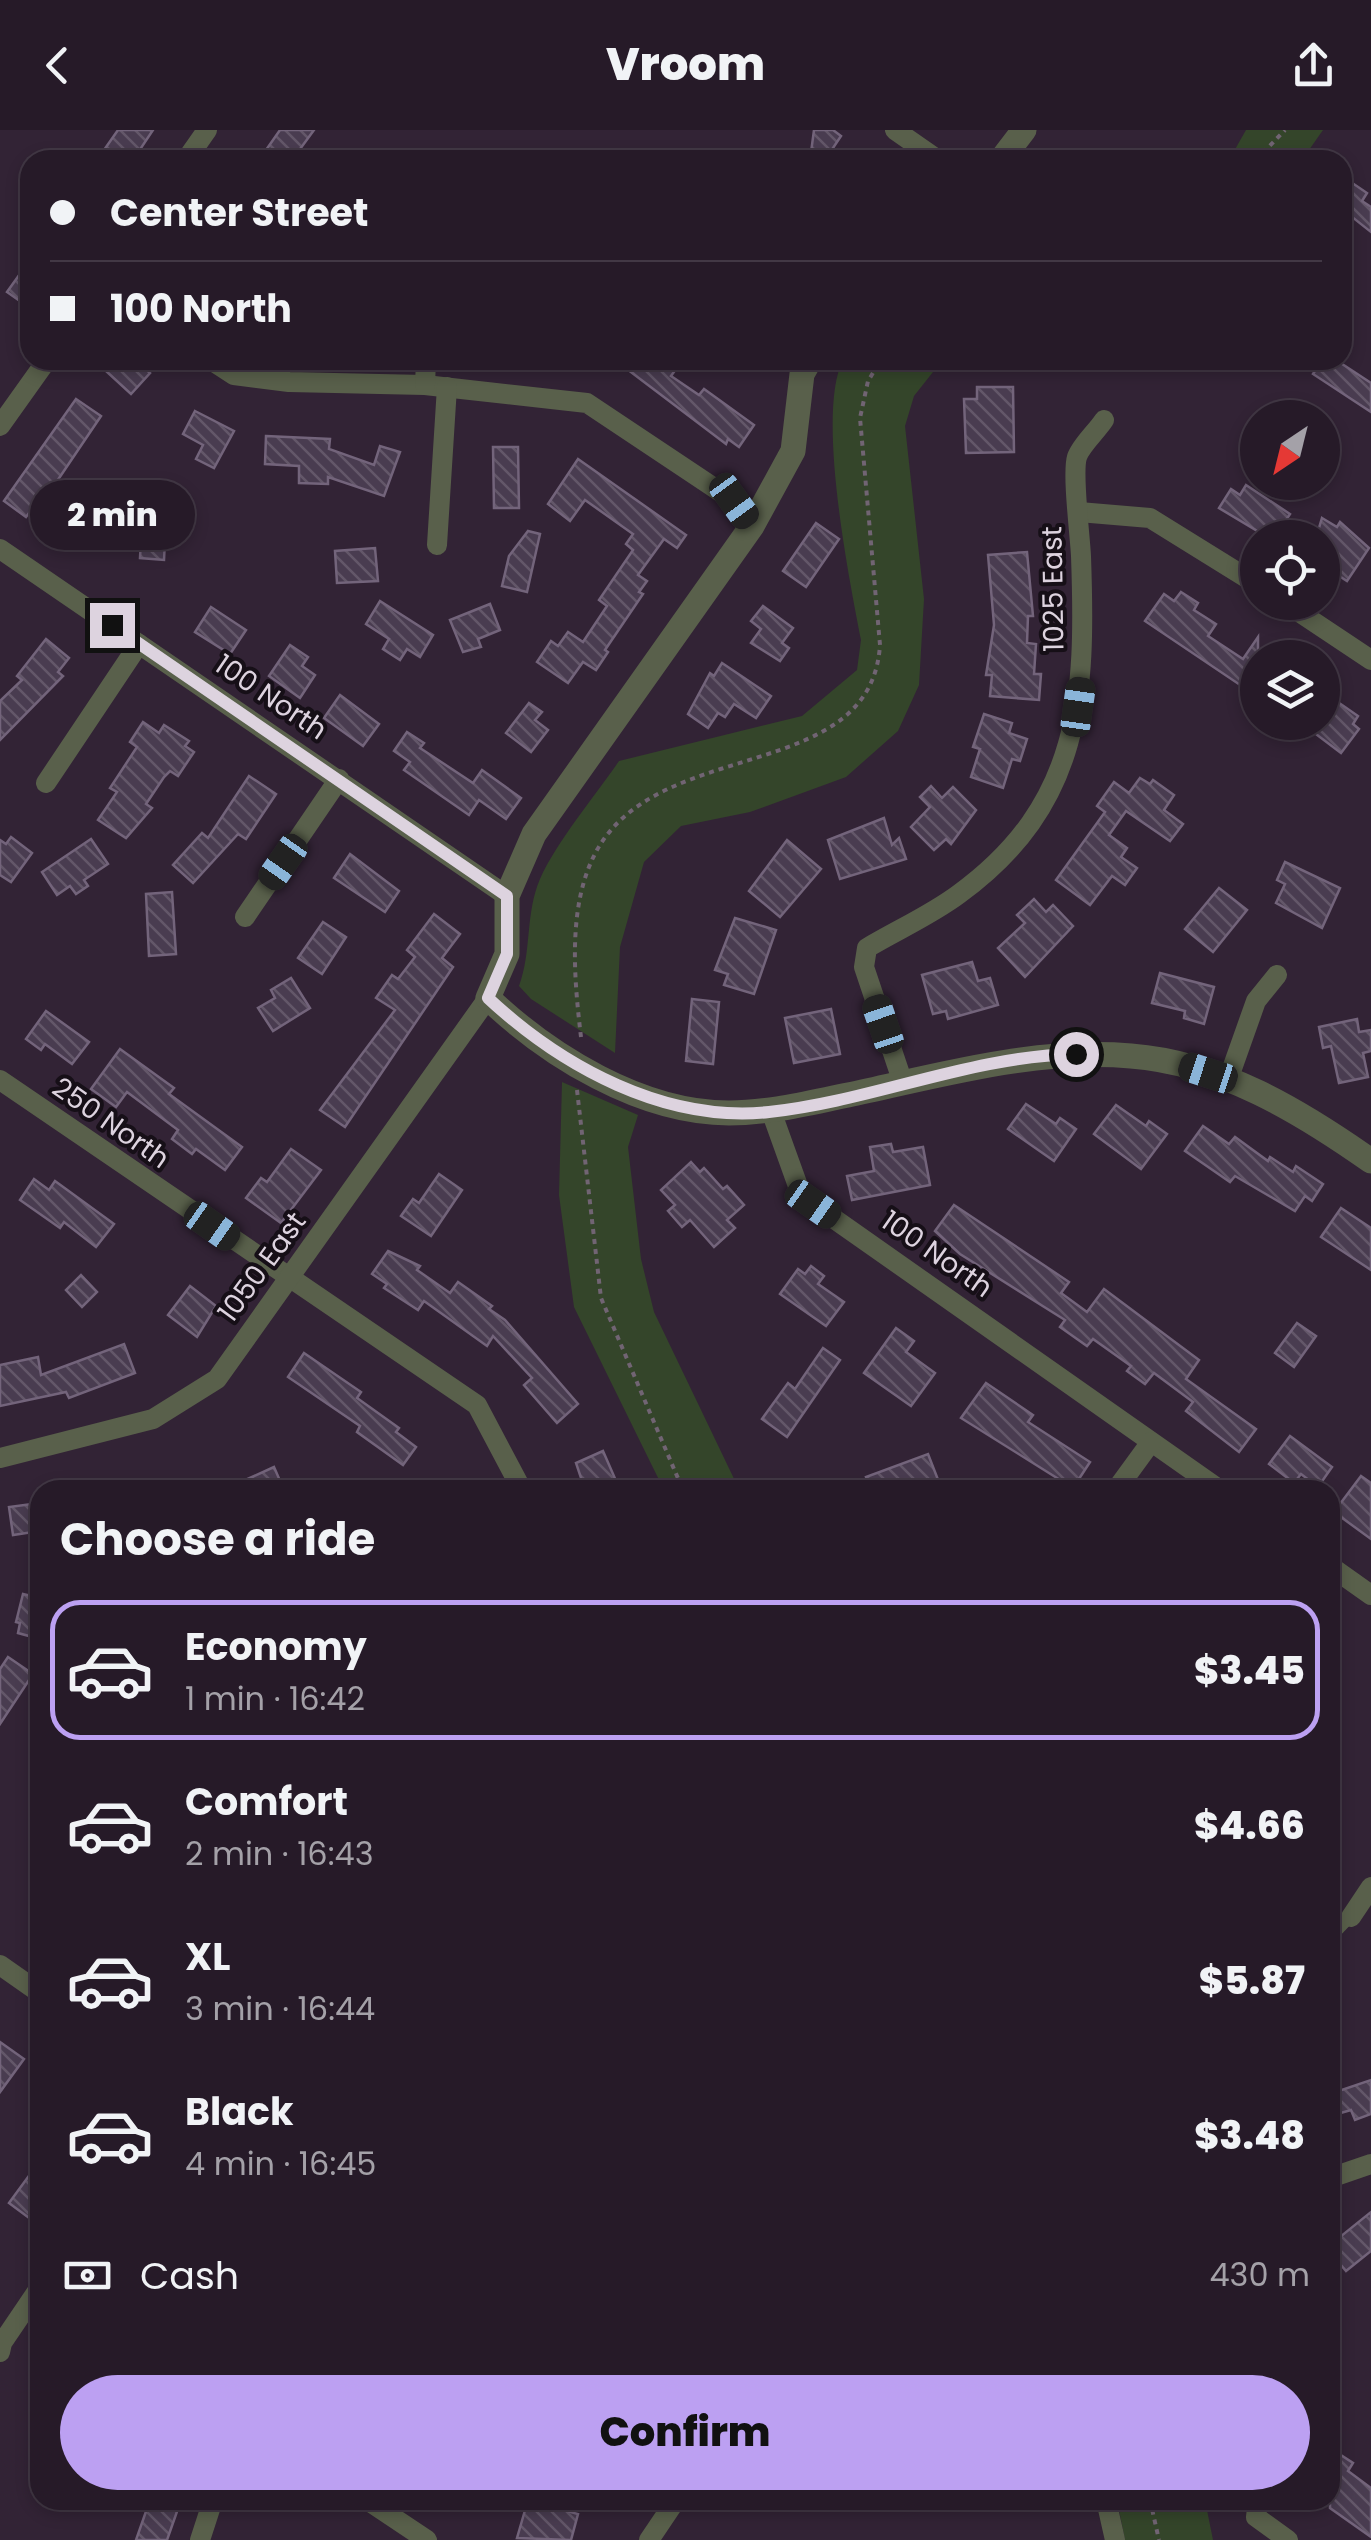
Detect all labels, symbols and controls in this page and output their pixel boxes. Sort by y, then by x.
text: Vroom [606,33,765,96]
icon: back [30,38,85,93]
icon: share [1286,38,1341,93]
text: Center Street [110,186,368,239]
text: 100 North [110,282,292,335]
north arrow [1240,400,1340,500]
map controls [1240,400,1340,740]
car [704,468,764,534]
callout: 2 min [29,480,194,550]
text: 2 min [67,492,158,537]
button: locate [1240,520,1340,620]
street label: 1025 East [1032,526,1074,652]
route end [90,603,135,648]
button: layers [1240,640,1340,740]
street label: 100 North [207,645,335,749]
car [1059,675,1097,739]
car [254,829,312,895]
car [859,991,907,1057]
route start [1054,1032,1099,1077]
car [1175,1049,1241,1097]
street label: 250 North [45,1068,177,1178]
car [780,1175,846,1233]
car [179,1197,245,1255]
street label: 100 North [873,1201,1001,1307]
street label: 1050 East [209,1204,315,1330]
text: Choose a ride [60,1508,375,1571]
text: Economy [185,1620,367,1673]
icon: car [65,1625,155,1715]
text: $3.45 [1194,1644,1305,1697]
text: 1 min · 16:42 [185,1676,365,1721]
text: Comfort [185,1775,348,1828]
icon: car [65,1780,155,1870]
text: $4.66 [1194,1799,1305,1852]
text: 2 min · 16:43 [185,1831,373,1876]
text: XL [185,1930,230,1983]
icon: car [65,1935,155,2025]
text: $5.87 [1199,1954,1305,2007]
text: 3 min · 16:44 [185,1986,375,2031]
text: Black [185,2085,294,2138]
icon: car [65,2090,155,2180]
text: $3.48 [1194,2109,1305,2162]
text: 4 min · 16:45 [185,2141,376,2186]
icon: cash [60,2248,115,2303]
text: Cash [140,2249,239,2302]
text: 430 m [1209,2252,1310,2297]
button: Confirm [60,2375,1310,2490]

